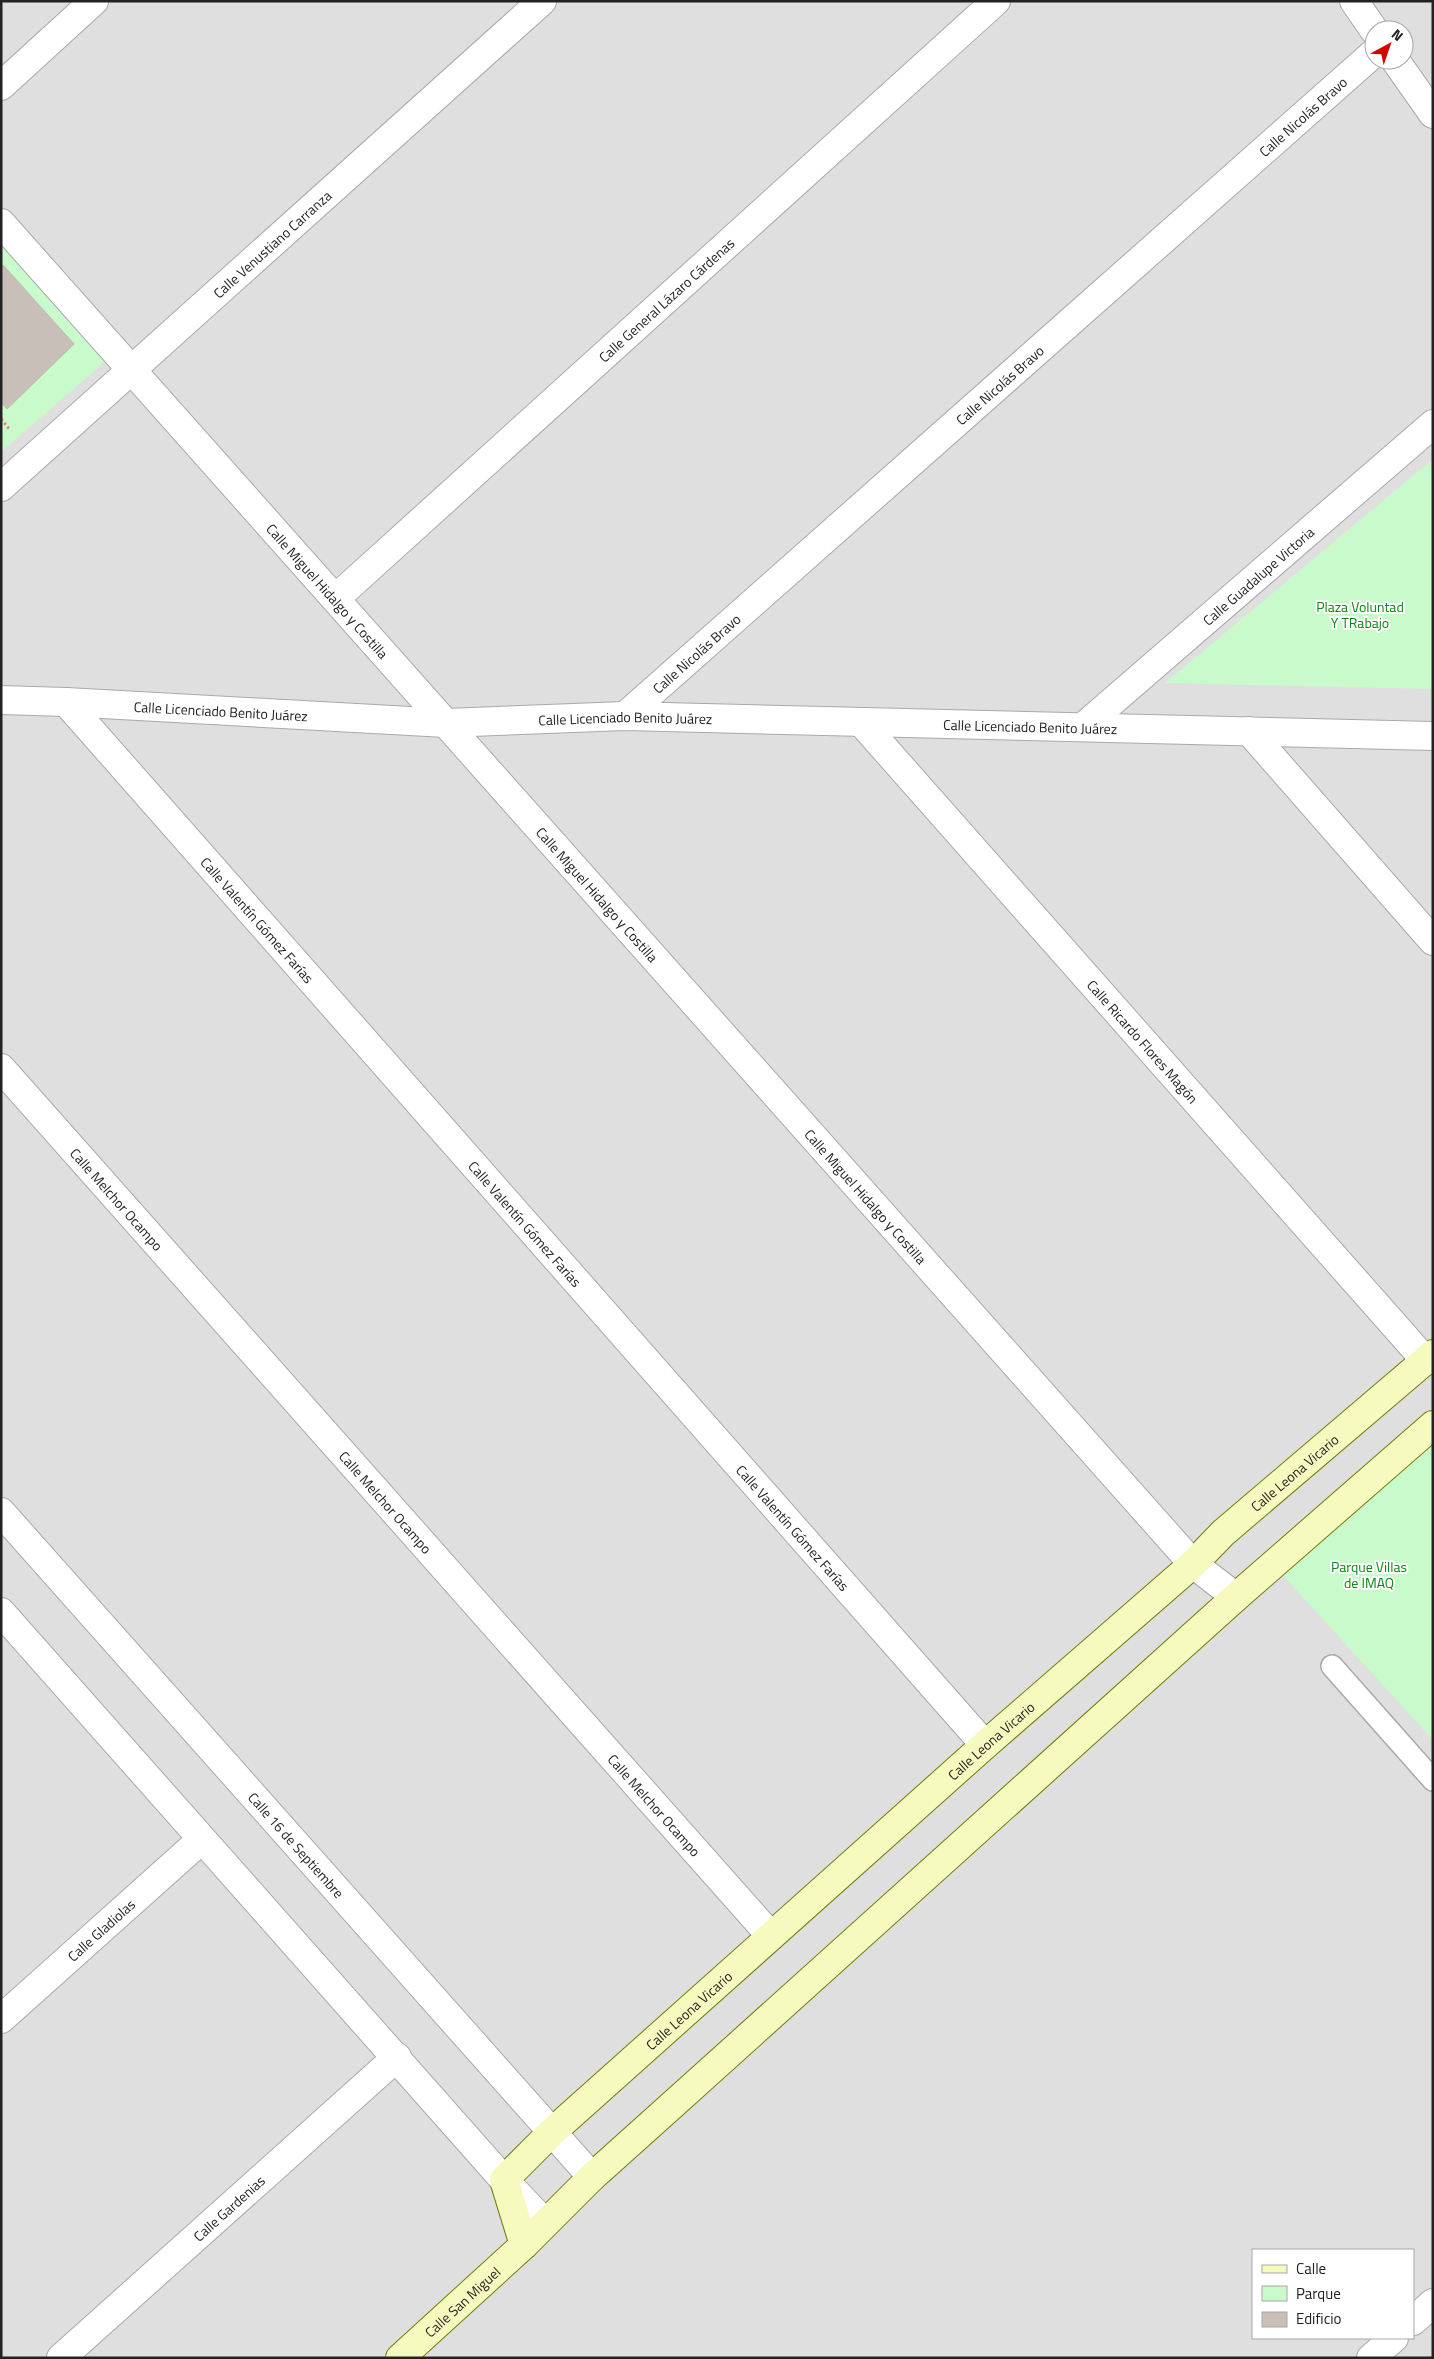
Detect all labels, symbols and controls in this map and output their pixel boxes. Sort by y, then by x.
north arrow [1364,20,1414,70]
text: N [1387,23,1408,46]
street label: Calle Nicolás Bravo [1254,71,1351,161]
street label: Calle Venustiano Carranza [208,185,336,303]
street label: Calle General Lázaro Cárdenas [593,232,739,367]
street label: Calle Nicolás Bravo [951,340,1048,429]
street label: Calle Miguel Hidalgo y Costilla [262,518,394,663]
street label: Calle Guadalupe Victoria [1197,521,1318,630]
park label: Plaza Voluntad Y TRabajo [1316,596,1404,633]
street label: Calle Nicolás Bravo [647,608,745,698]
street label: Calle Licenciado Benito Juárez [133,695,308,726]
street label: Calle Licenciado Benito Juárez [538,705,713,730]
street label: Calle Licenciado Benito Juárez [943,713,1117,739]
street label: Calle Miguel Hidalgo y Costilla [532,822,664,966]
street label: Calle Valentín Gómez Farías [196,852,319,987]
street label: Calle Ricardo Flores Magón [1083,975,1204,1108]
street label: Calle Miguel Hidalgo y Costilla [800,1124,932,1268]
street label: Calle Melchor Ocampo [66,1143,169,1255]
street label: Calle Valentín Gómez Farías [464,1156,587,1291]
street label: Calle Leona Vicario [1246,1429,1343,1516]
street label: Calle Melchor Ocampo [335,1446,437,1558]
street label: Calle Valentín Gómez Farías [732,1460,855,1595]
park label: Parque Villas de IMAQ [1331,1556,1407,1593]
street label: Calle Leona Vicario [943,1696,1039,1784]
street label: Calle Melchor Ocampo [603,1749,706,1861]
street label: Calle 16 de Septiembre [244,1787,350,1902]
street label: Calle Gladiolas [62,1894,139,1966]
street label: Calle Leona Vicario [641,1966,736,2054]
street label: Calle Gardenias [188,2170,269,2246]
legend [1252,2249,1414,2339]
text: Calle [1296,2257,1326,2280]
street label: Calle San Miguel [419,2261,505,2342]
text: Parque [1296,2282,1341,2305]
text: Edificio [1296,2307,1341,2330]

